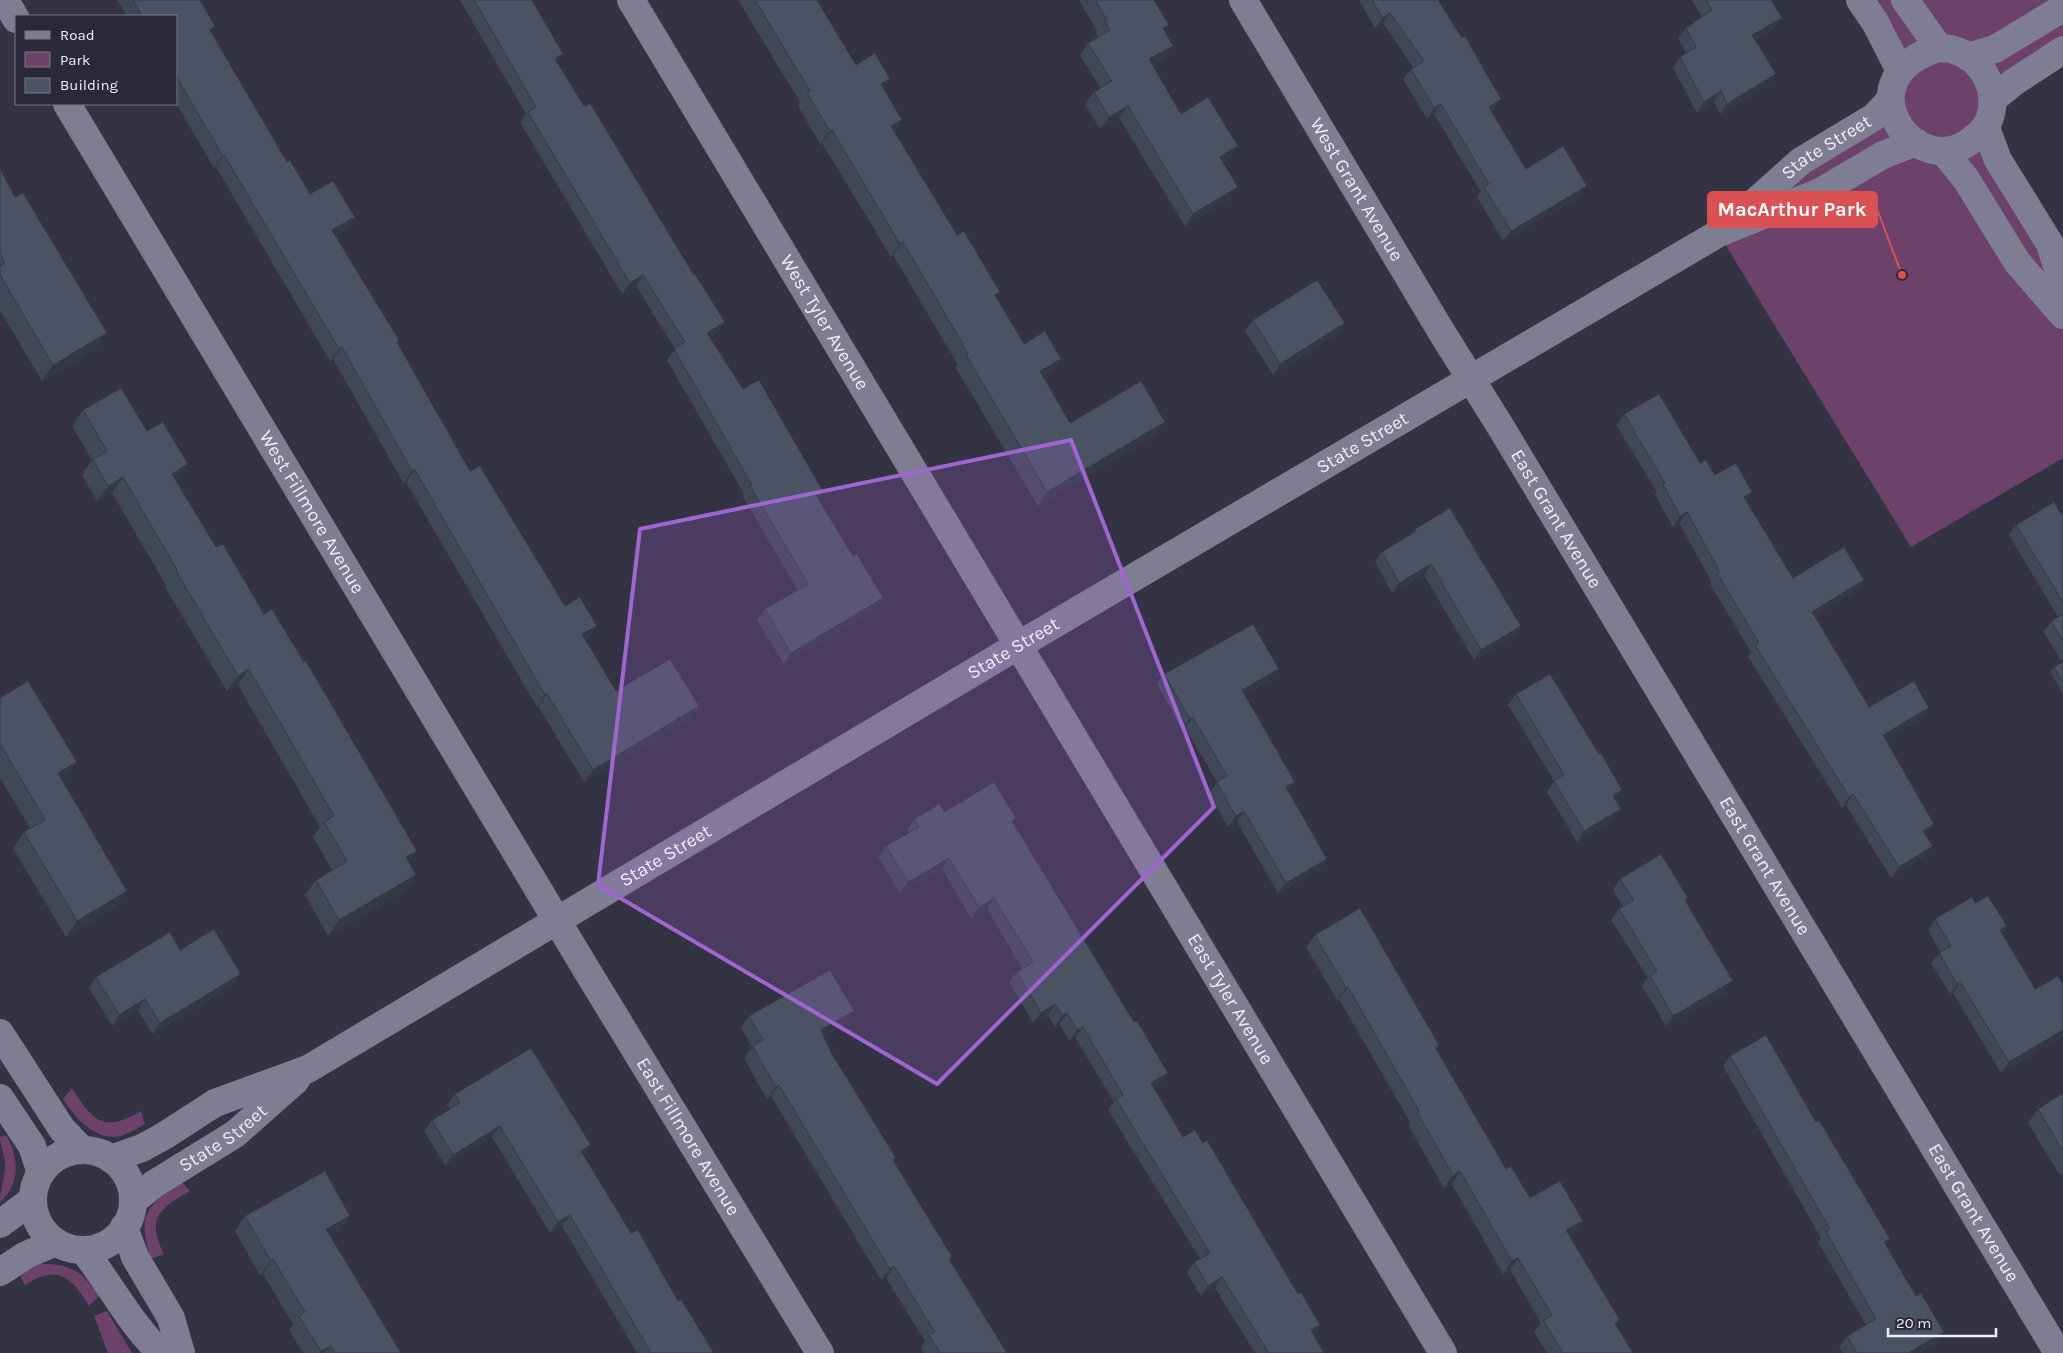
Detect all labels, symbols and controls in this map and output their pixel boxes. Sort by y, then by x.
legend [15,15,178,105]
text: Road [60,26,95,44]
text: Park [60,51,90,69]
text: Building [60,76,118,94]
street label: State Street [1777,110,1875,184]
street label: West Grant Avenue [1305,114,1408,265]
callout: MacArthur Park [1708,192,1877,227]
text: MacArthur Park [1718,198,1867,221]
street label: West Tyler Avenue [775,251,873,394]
street label: State Street [1313,407,1412,478]
street label: West Fillmore Avenue [255,427,369,598]
street label: East Grant Avenue [1506,445,1606,592]
street label: State Street [964,613,1063,684]
street label: East Grant Avenue [1715,792,1815,939]
street label: State Street [616,820,715,892]
street label: East Tyler Avenue [1183,929,1278,1068]
street label: East Fillmore Avenue [632,1054,745,1220]
street label: State Street [175,1100,272,1177]
street label: East Grant Avenue [1923,1139,2024,1286]
scale bar [1888,1306,1996,1338]
text: 20 m [1896,1314,1931,1332]

